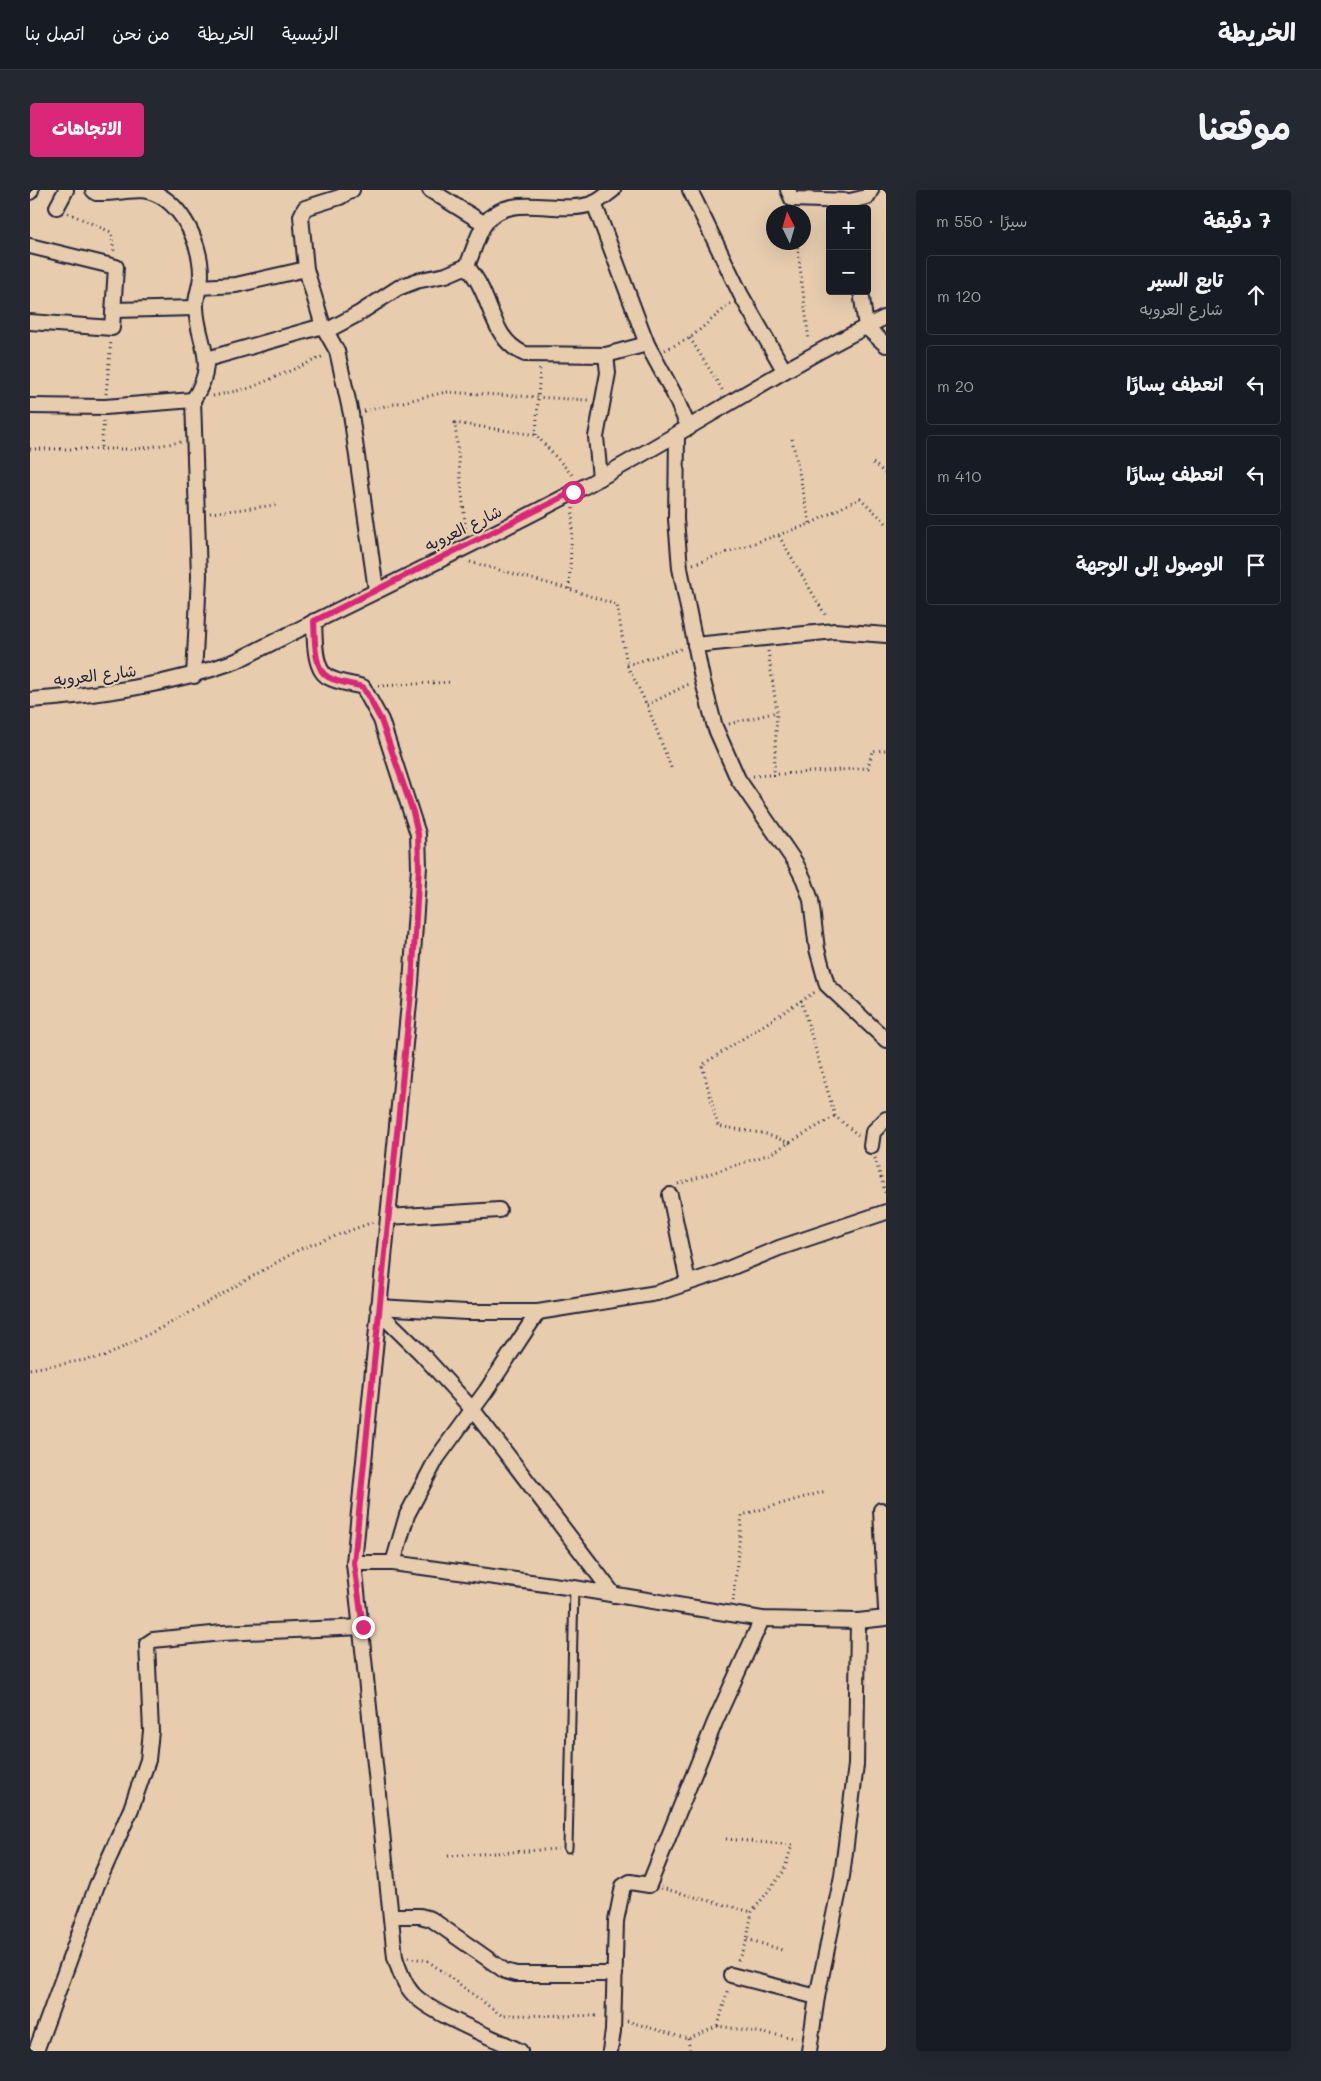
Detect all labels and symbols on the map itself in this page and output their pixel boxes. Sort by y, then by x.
north arrow [766,205,811,250]
route start [562,481,585,504]
street label: شارع العروبه [421,500,506,557]
street label: شارع العروبه [52,659,138,692]
route end [352,1616,375,1639]

